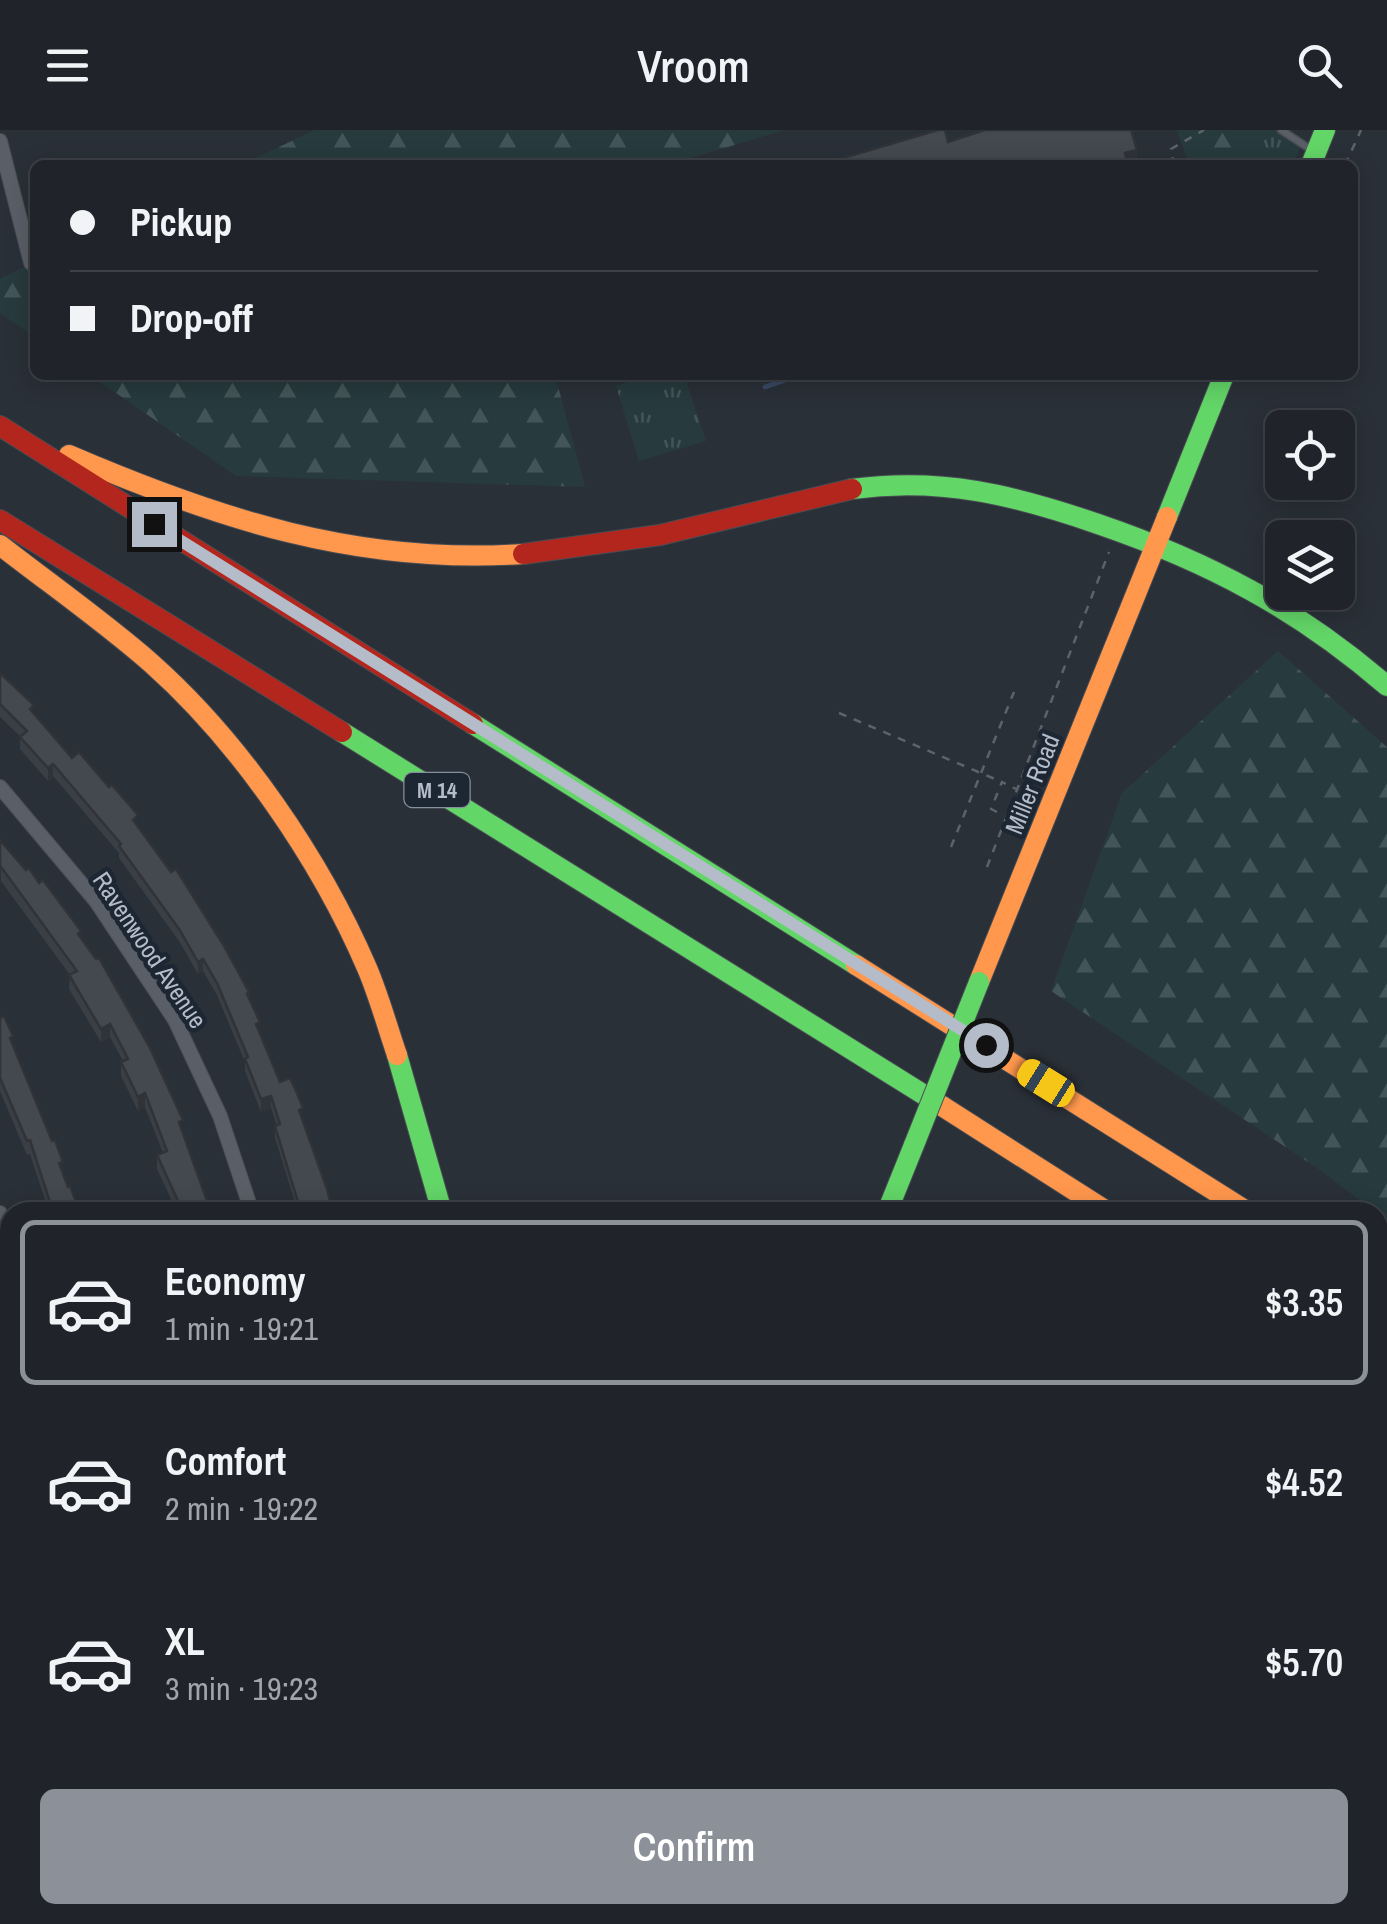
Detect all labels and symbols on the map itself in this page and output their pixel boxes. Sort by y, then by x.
route end [132,502,177,547]
street label: Miller Road [997,729,1067,839]
road number: M 14 [404,773,470,807]
street label: Ravenwood Avenue [85,865,215,1035]
route start [964,1023,1009,1068]
car [1013,1054,1079,1112]

